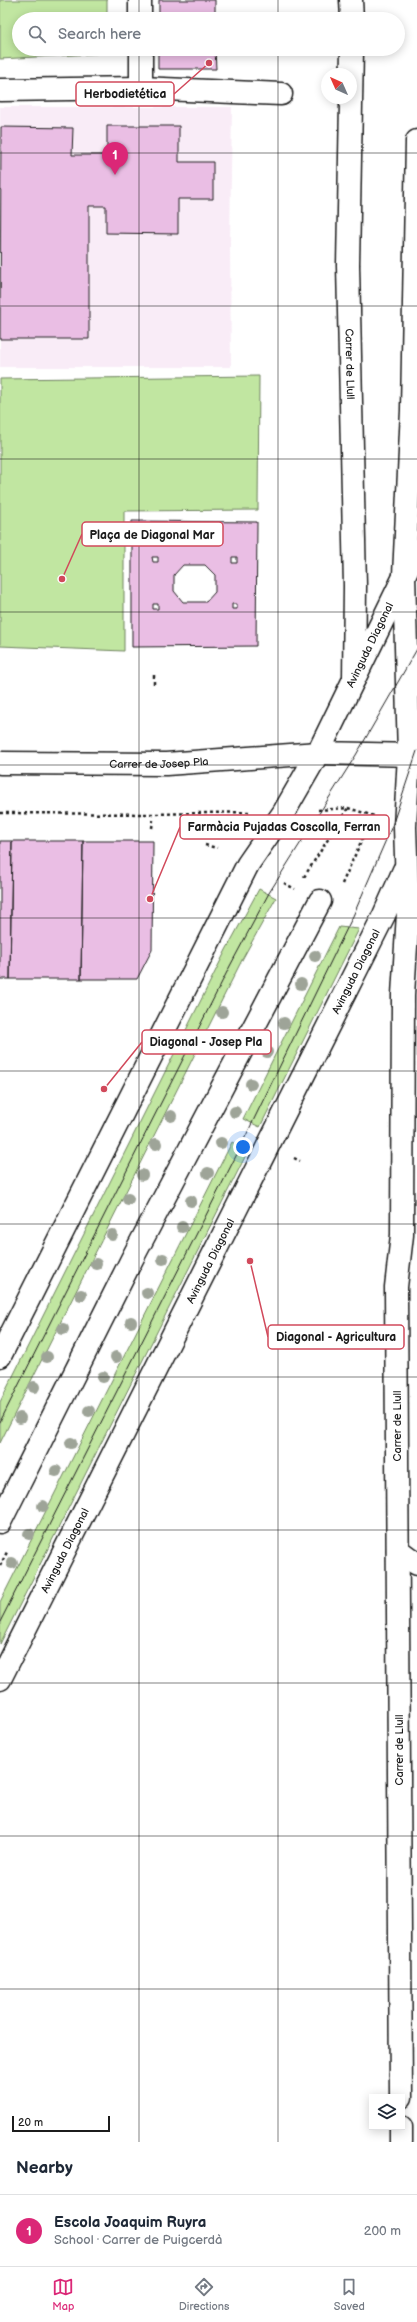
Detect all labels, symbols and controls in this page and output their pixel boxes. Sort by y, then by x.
search box [12,12,405,56]
icon: search [26,23,48,45]
text: Search here [58,25,141,44]
north arrow [321,68,357,104]
callout: Herbodietética [76,82,174,106]
text: Herbodietética [84,87,166,102]
pin: 1 [102,142,128,175]
street label: Carrer de Llull [343,328,357,400]
callout: Plaça de Diagonal Mar [82,522,223,546]
text: Plaça de Diagonal Mar [90,528,215,543]
street label: Avinguda Diagonal [344,600,396,690]
street label: Carrer de Josep Pla [109,754,209,771]
callout: Farmàcia Pujadas Coscolla, Ferran [180,815,389,839]
text: Farmàcia Pujadas Coscolla, Ferran [188,820,381,835]
street label: Avinguda Diagonal [329,927,382,1016]
callout: Diagonal - Josep Pla [142,1030,271,1054]
text: Diagonal - Josep Pla [150,1035,263,1050]
your location [233,1137,253,1157]
street label: Avinguda Diagonal [183,1216,237,1305]
callout: Diagonal - Agricultura [268,1325,404,1349]
text: Diagonal - Agricultura [276,1330,396,1345]
street label: Carrer de Llull [391,1391,404,1461]
street label: Avinguda Diagonal [38,1506,91,1595]
street label: Carrer de Llull [393,1715,406,1785]
map controls [369,2094,405,2130]
button: layers [369,2094,405,2130]
scale bar [12,2114,110,2133]
text: 20 m [18,2116,43,2129]
text: Nearby [16,2158,73,2178]
text: Escola Joaquim Ruyra [54,2213,206,2232]
text: 1 [26,2223,32,2239]
text: 200 m [364,2223,401,2239]
text: School · Carrer de Puigcerdà [54,2232,222,2248]
tab: Map [52,2276,74,2313]
tab: Directions [179,2276,229,2313]
tab: Saved [334,2276,365,2313]

